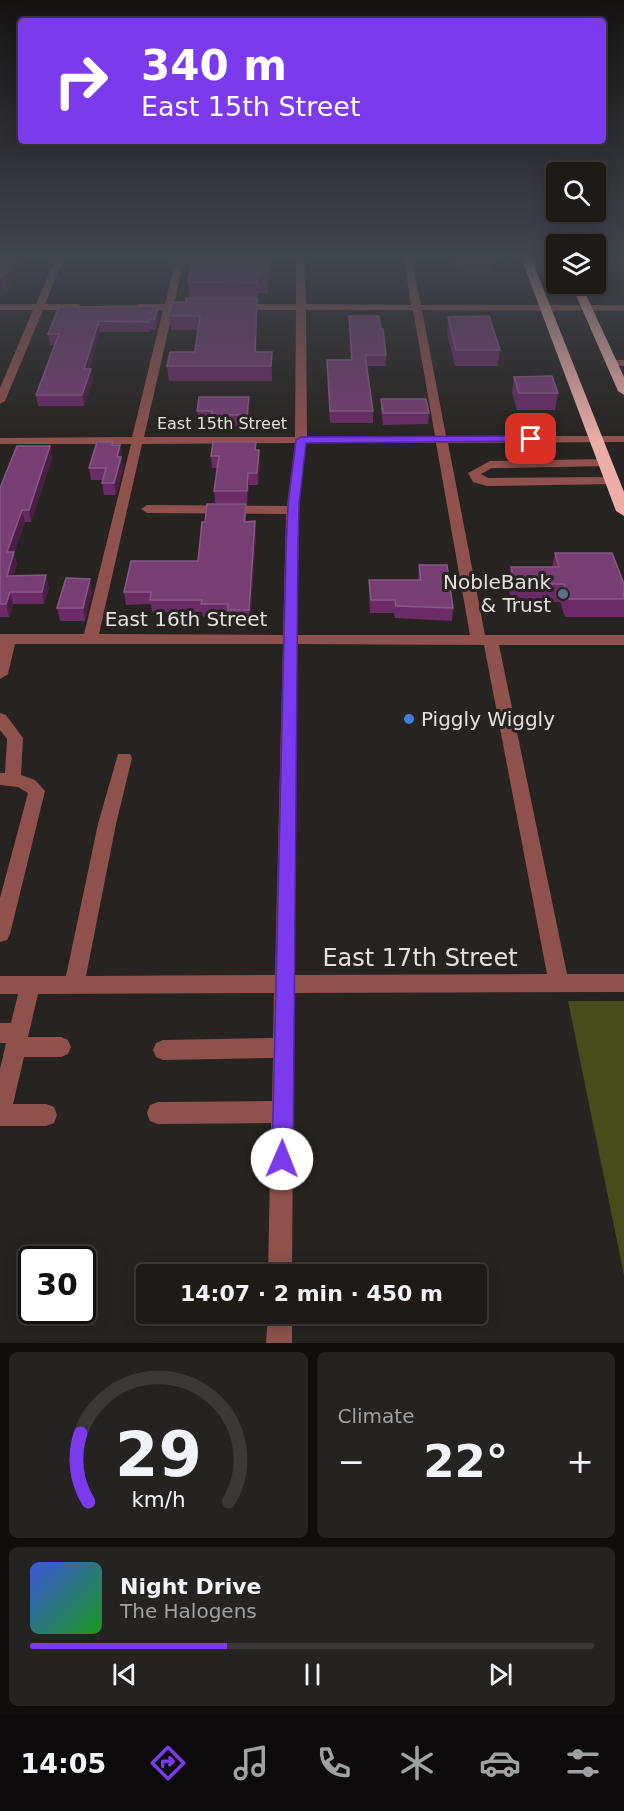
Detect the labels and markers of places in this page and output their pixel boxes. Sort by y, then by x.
pin [505,413,556,464]
place label: NobleBank & Trust [443,570,551,617]
marker: NobleBank & Trust [556,587,570,601]
place label: Piggly Wiggly [421,707,555,731]
marker: Piggly Wiggly [402,712,416,726]

